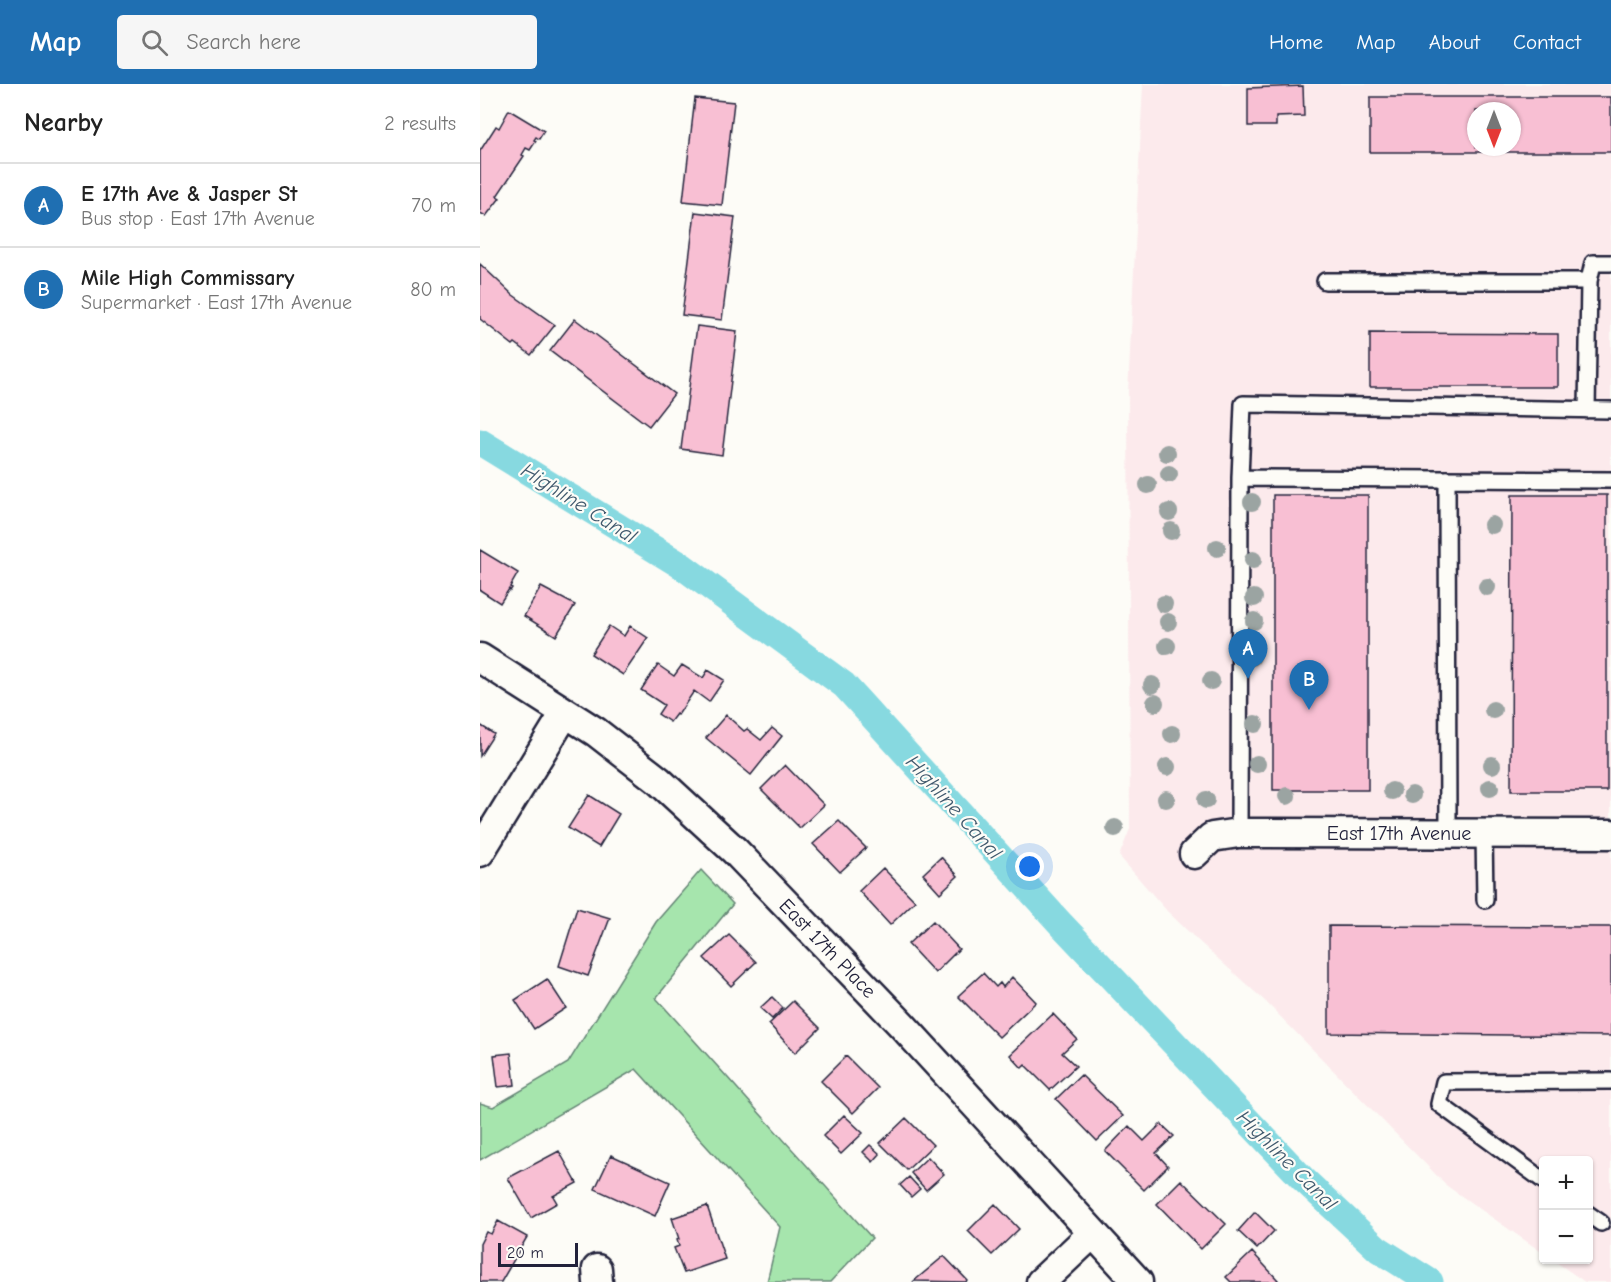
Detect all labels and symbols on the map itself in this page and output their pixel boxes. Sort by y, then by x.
north arrow [1467,102,1521,156]
water label: Highline Canal [517,458,641,548]
pin: A [1228,630,1268,679]
pin: B [1290,660,1328,710]
water label: Highline Canal [901,750,1007,864]
street label: East 17th Avenue [1327,822,1471,845]
your location [1015,852,1044,881]
street label: East 17th Place [775,894,881,1003]
water label: Highline Canal [1232,1105,1342,1215]
scale bar [498,1240,578,1268]

